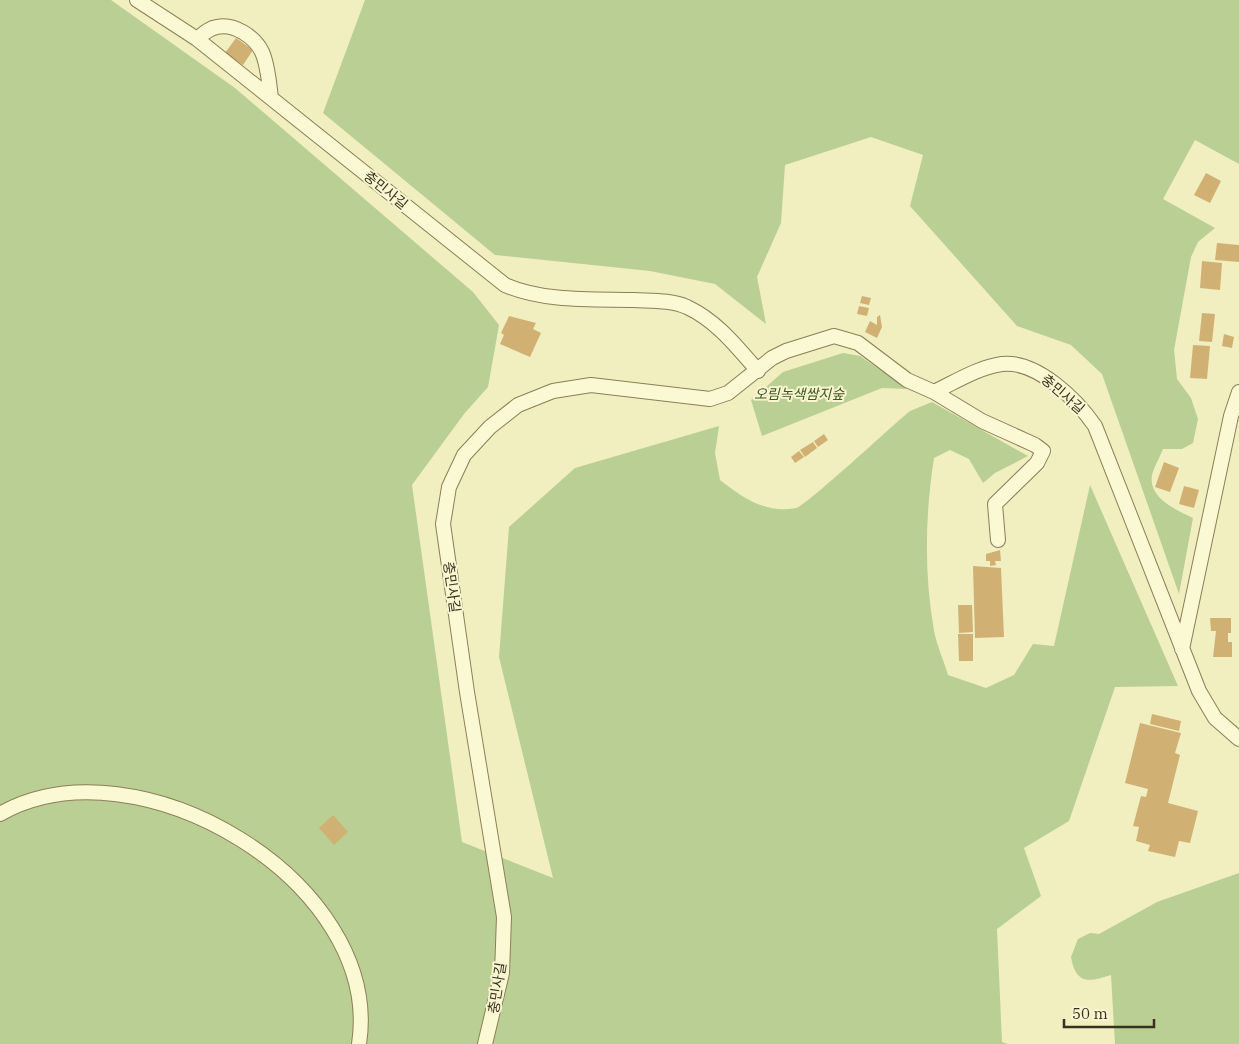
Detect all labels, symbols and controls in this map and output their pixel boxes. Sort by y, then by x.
street label: 충민사길 [360,167,412,213]
street label: 충민사길 [1038,370,1088,418]
park label: 오림녹색쌈지숲 [754,385,845,403]
street label: 충민사길 [440,560,464,614]
street label: 충민사길 [484,961,510,1015]
scale bar [1064,996,1154,1028]
text: 50 m [1072,1004,1108,1023]

